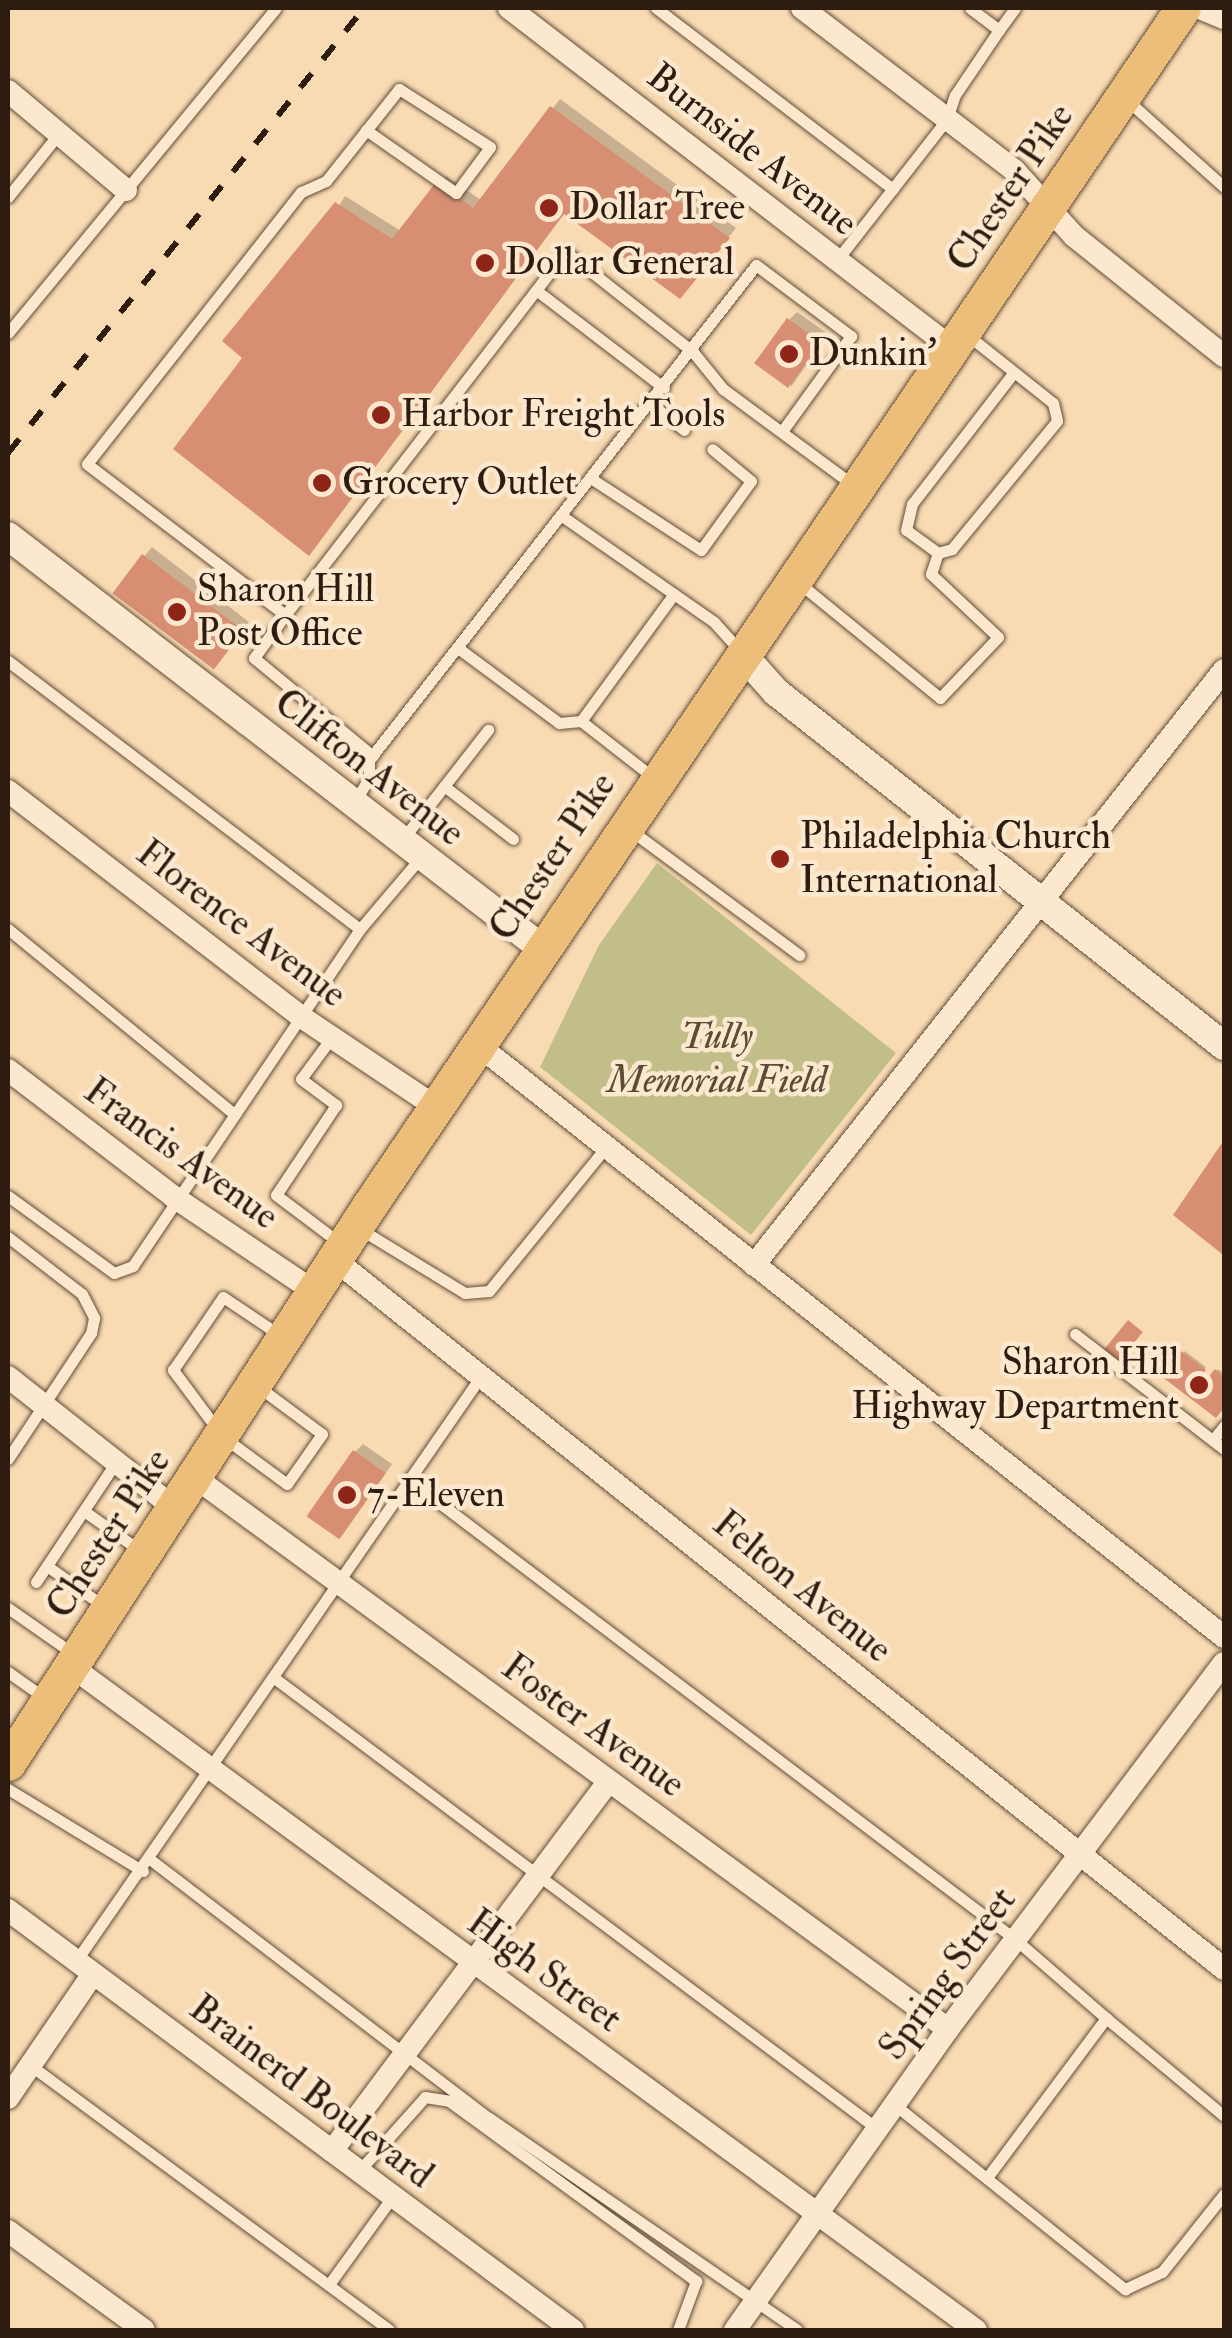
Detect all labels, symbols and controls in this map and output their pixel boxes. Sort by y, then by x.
street label: Burnside Avenue [638,54,866,246]
street label: Chester Pike [938,95,1084,281]
place label: Dollar Tree [569,185,745,231]
marker: Dollar Tree [538,197,560,219]
place label: Dollar General [505,240,734,286]
marker: Dollar General [474,252,496,274]
place label: Dunkin' [809,331,937,377]
marker: Dunkin' [778,343,800,365]
place label: Harbor Freight Tools [401,392,725,438]
marker: Harbor Freight Tools [370,404,392,426]
place label: Grocery Outlet [342,460,577,506]
marker: Grocery Outlet [311,472,333,494]
place label: Sharon Hill Post Office [197,567,374,656]
marker: Sharon Hill Post Office [166,601,188,623]
street label: Clifton Avenue [265,680,473,856]
street label: Chester Pike [480,764,626,950]
place label: Philadelphia Church International [800,814,1111,904]
street label: Florence Avenue [127,830,355,1018]
marker: Philadelphia Church International [769,848,791,870]
park label: Tully Memorial Field [607,1014,827,1104]
street label: Francis Avenue [75,1068,287,1240]
place label: Sharon Hill Highway Department [851,1340,1179,1430]
marker: Sharon Hill Highway Department [1188,1374,1210,1396]
street label: Chester Pike [37,1441,181,1627]
place label: 7-Eleven [367,1472,505,1518]
marker: 7-Eleven [336,1484,358,1506]
street label: Felton Avenue [704,1501,900,1673]
street label: Foster Avenue [493,1644,693,1808]
street label: Spring Street [870,1879,1026,2069]
street label: High Street [458,1900,630,2042]
street label: Brainerd Boulevard [180,1985,442,2199]

